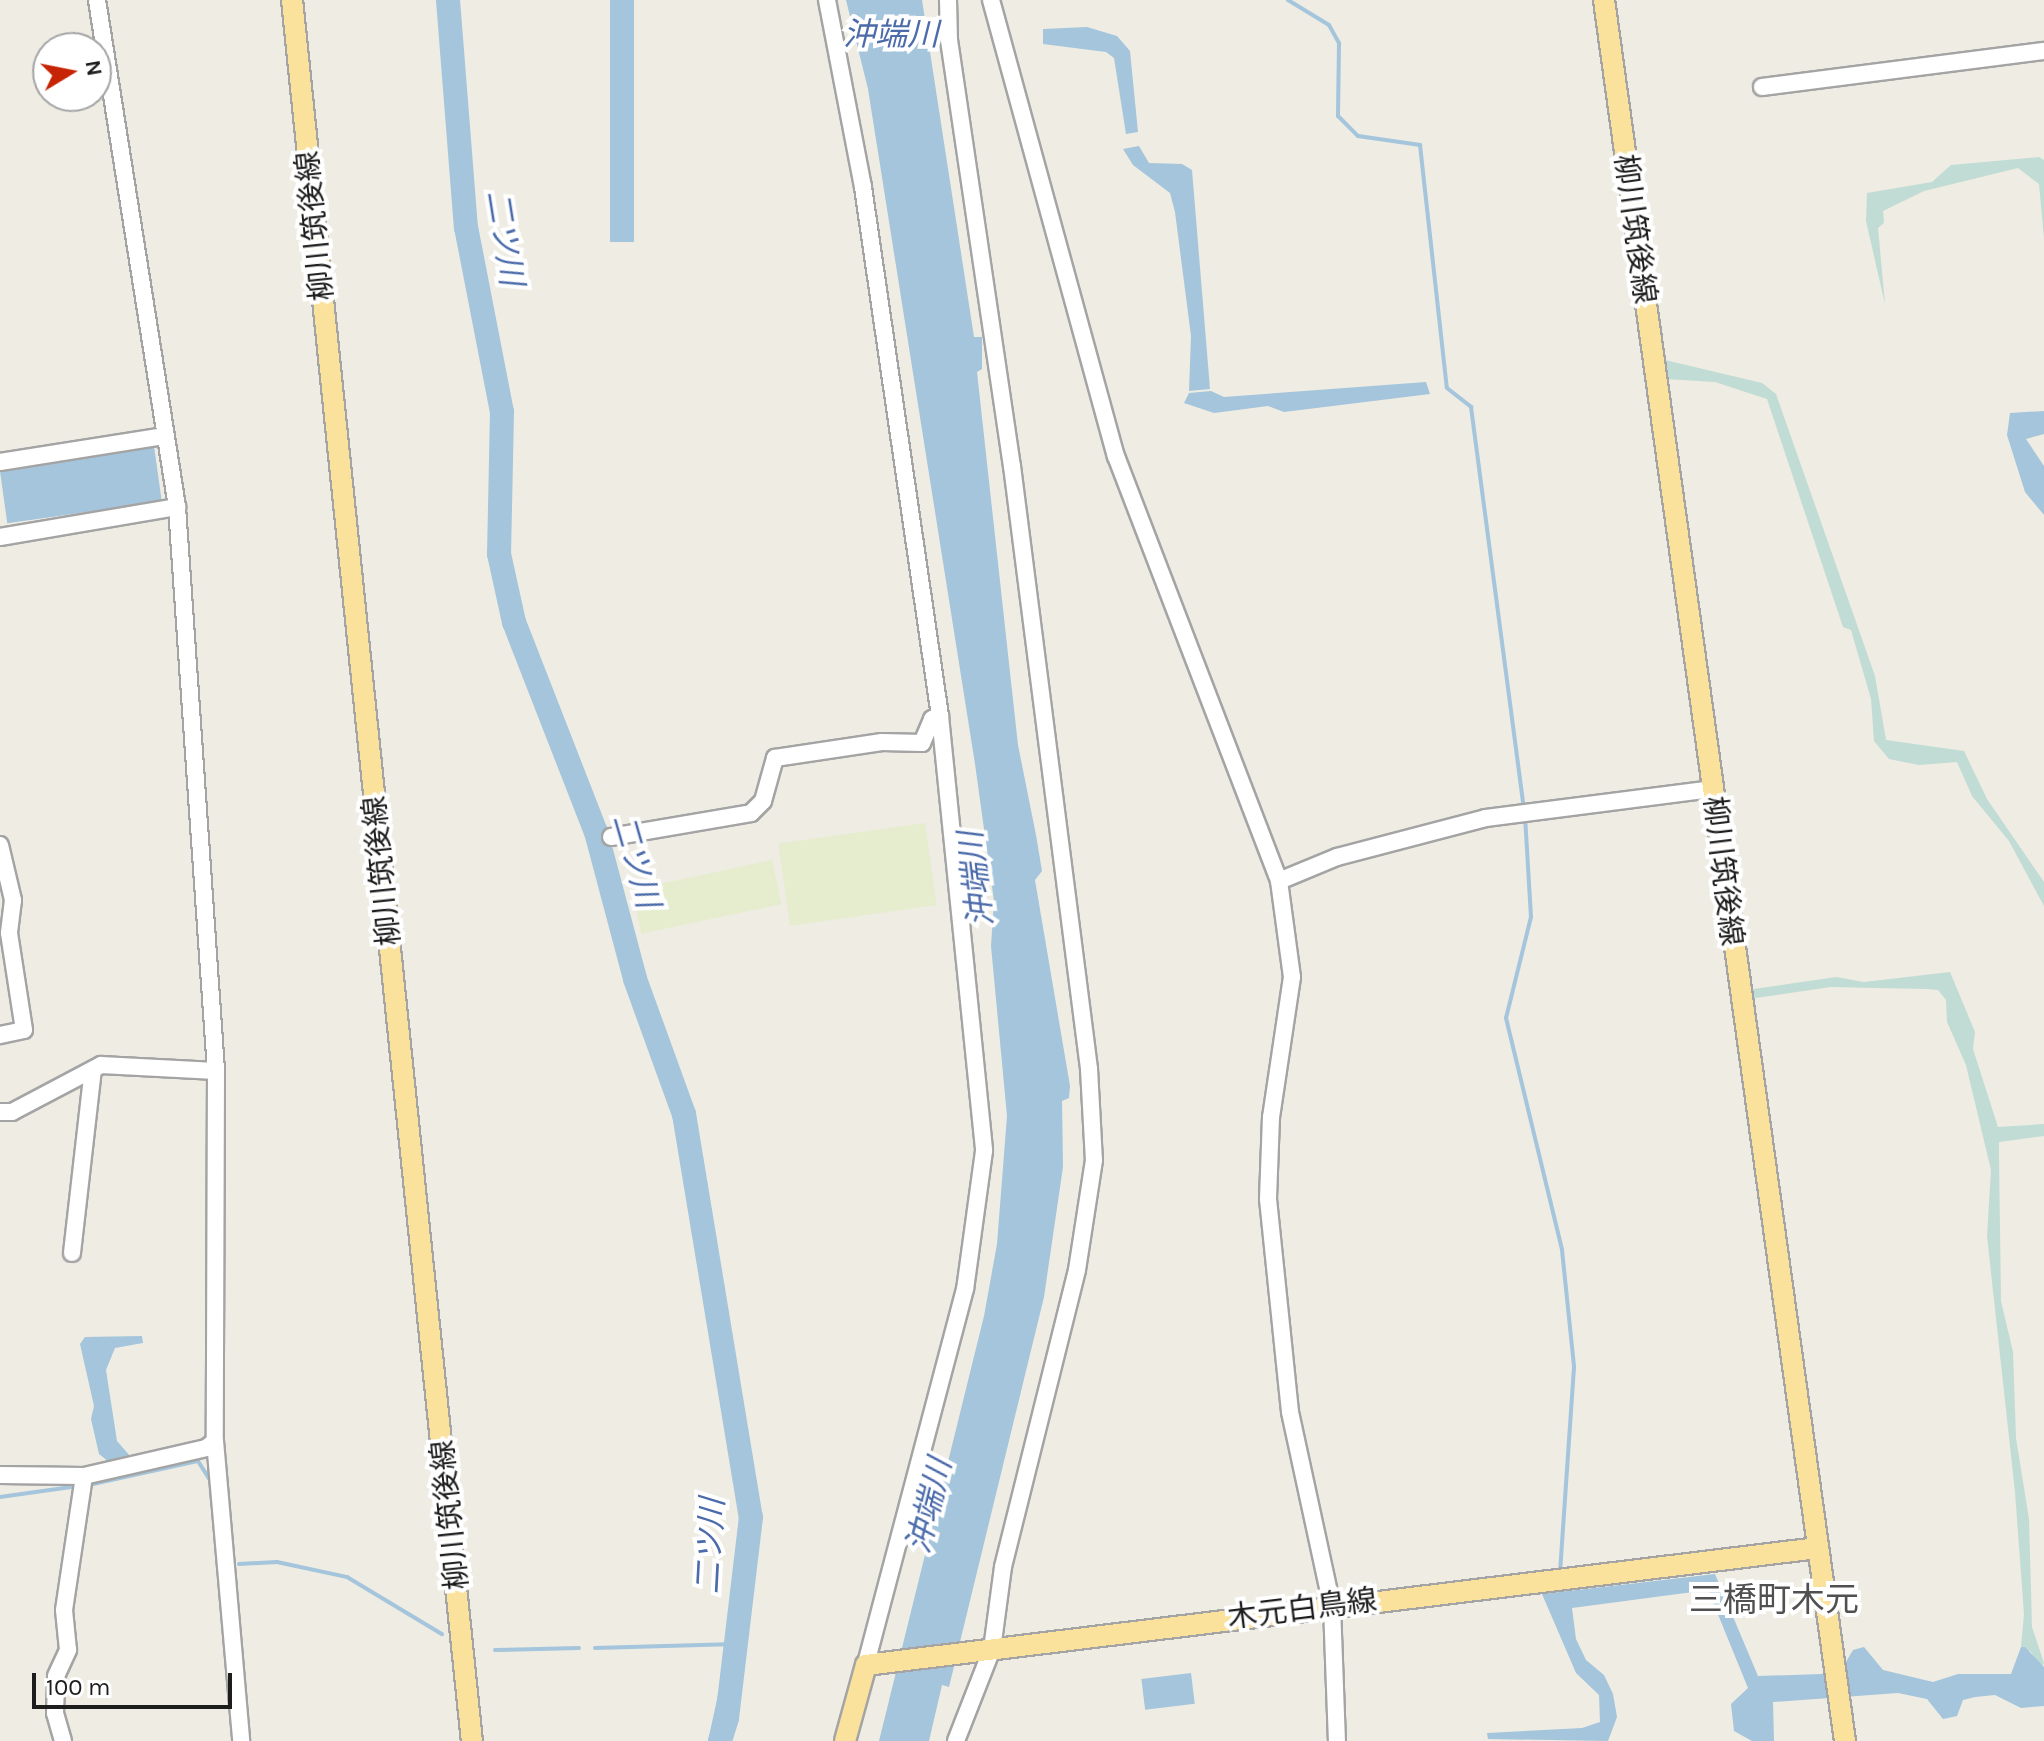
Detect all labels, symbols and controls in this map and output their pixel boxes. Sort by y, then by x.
water label: 沖端川 [843,16,939,54]
north arrow [32,32,112,112]
text: N [79,58,108,78]
street label: 柳川筑後線 [289,150,341,302]
street label: 柳川筑後線 [1607,152,1663,306]
water label: 二ツ川 [478,188,530,288]
street label: 柳川筑後線 [1696,794,1750,948]
street label: 柳川筑後線 [356,795,408,947]
water label: 二ツ川 [603,810,667,912]
water label: 沖端川 [952,829,1002,929]
street label: 柳川筑後線 [424,1439,476,1591]
water label: 沖端川 [900,1455,960,1557]
water label: 二ツ川 [689,1497,733,1595]
district label: 三橋町木元 [1689,1581,1859,1621]
street label: 木元白鳥線 [1225,1582,1379,1636]
scale bar [36,1657,236,1707]
text: 100 m [46,1673,111,1701]

